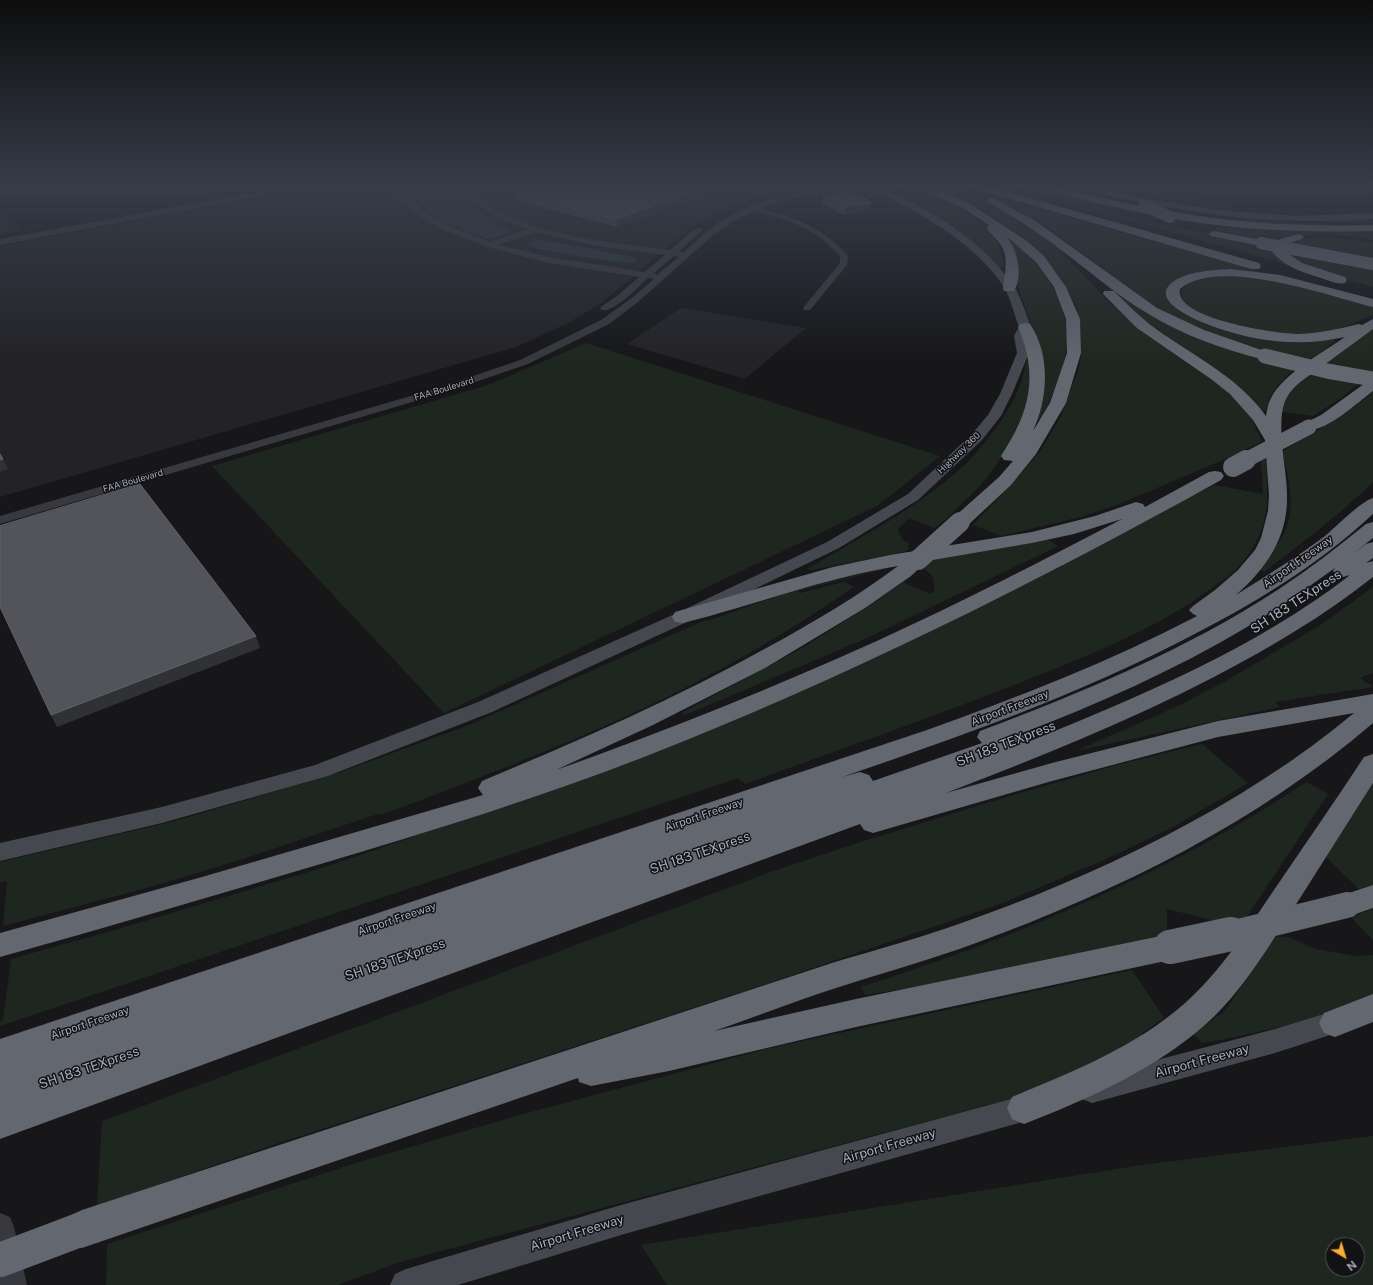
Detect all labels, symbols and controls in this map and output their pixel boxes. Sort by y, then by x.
street label: FAA Boulevard [413,375,475,403]
street label: Highway 360 [935,430,983,476]
street label: FAA Boulevard [102,467,164,495]
street label: Airport Freeway [1261,533,1335,591]
street label: SH 183 TEXpress [1248,567,1344,637]
street label: Airport Freeway [969,687,1051,729]
street label: SH 183 TEXpress [954,718,1058,770]
street label: Airport Freeway [663,795,745,835]
street label: SH 183 TEXpress [648,829,752,877]
street label: Airport Freeway [356,899,438,939]
street label: SH 183 TEXpress [343,936,447,984]
street label: Airport Freeway [49,1003,131,1043]
street label: Airport Freeway [1153,1041,1251,1081]
street label: SH 183 TEXpress [37,1044,141,1092]
street label: Airport Freeway [840,1125,938,1167]
street label: Airport Freeway [528,1211,626,1255]
north arrow [1325,1237,1365,1277]
text: N [1345,1258,1359,1273]

